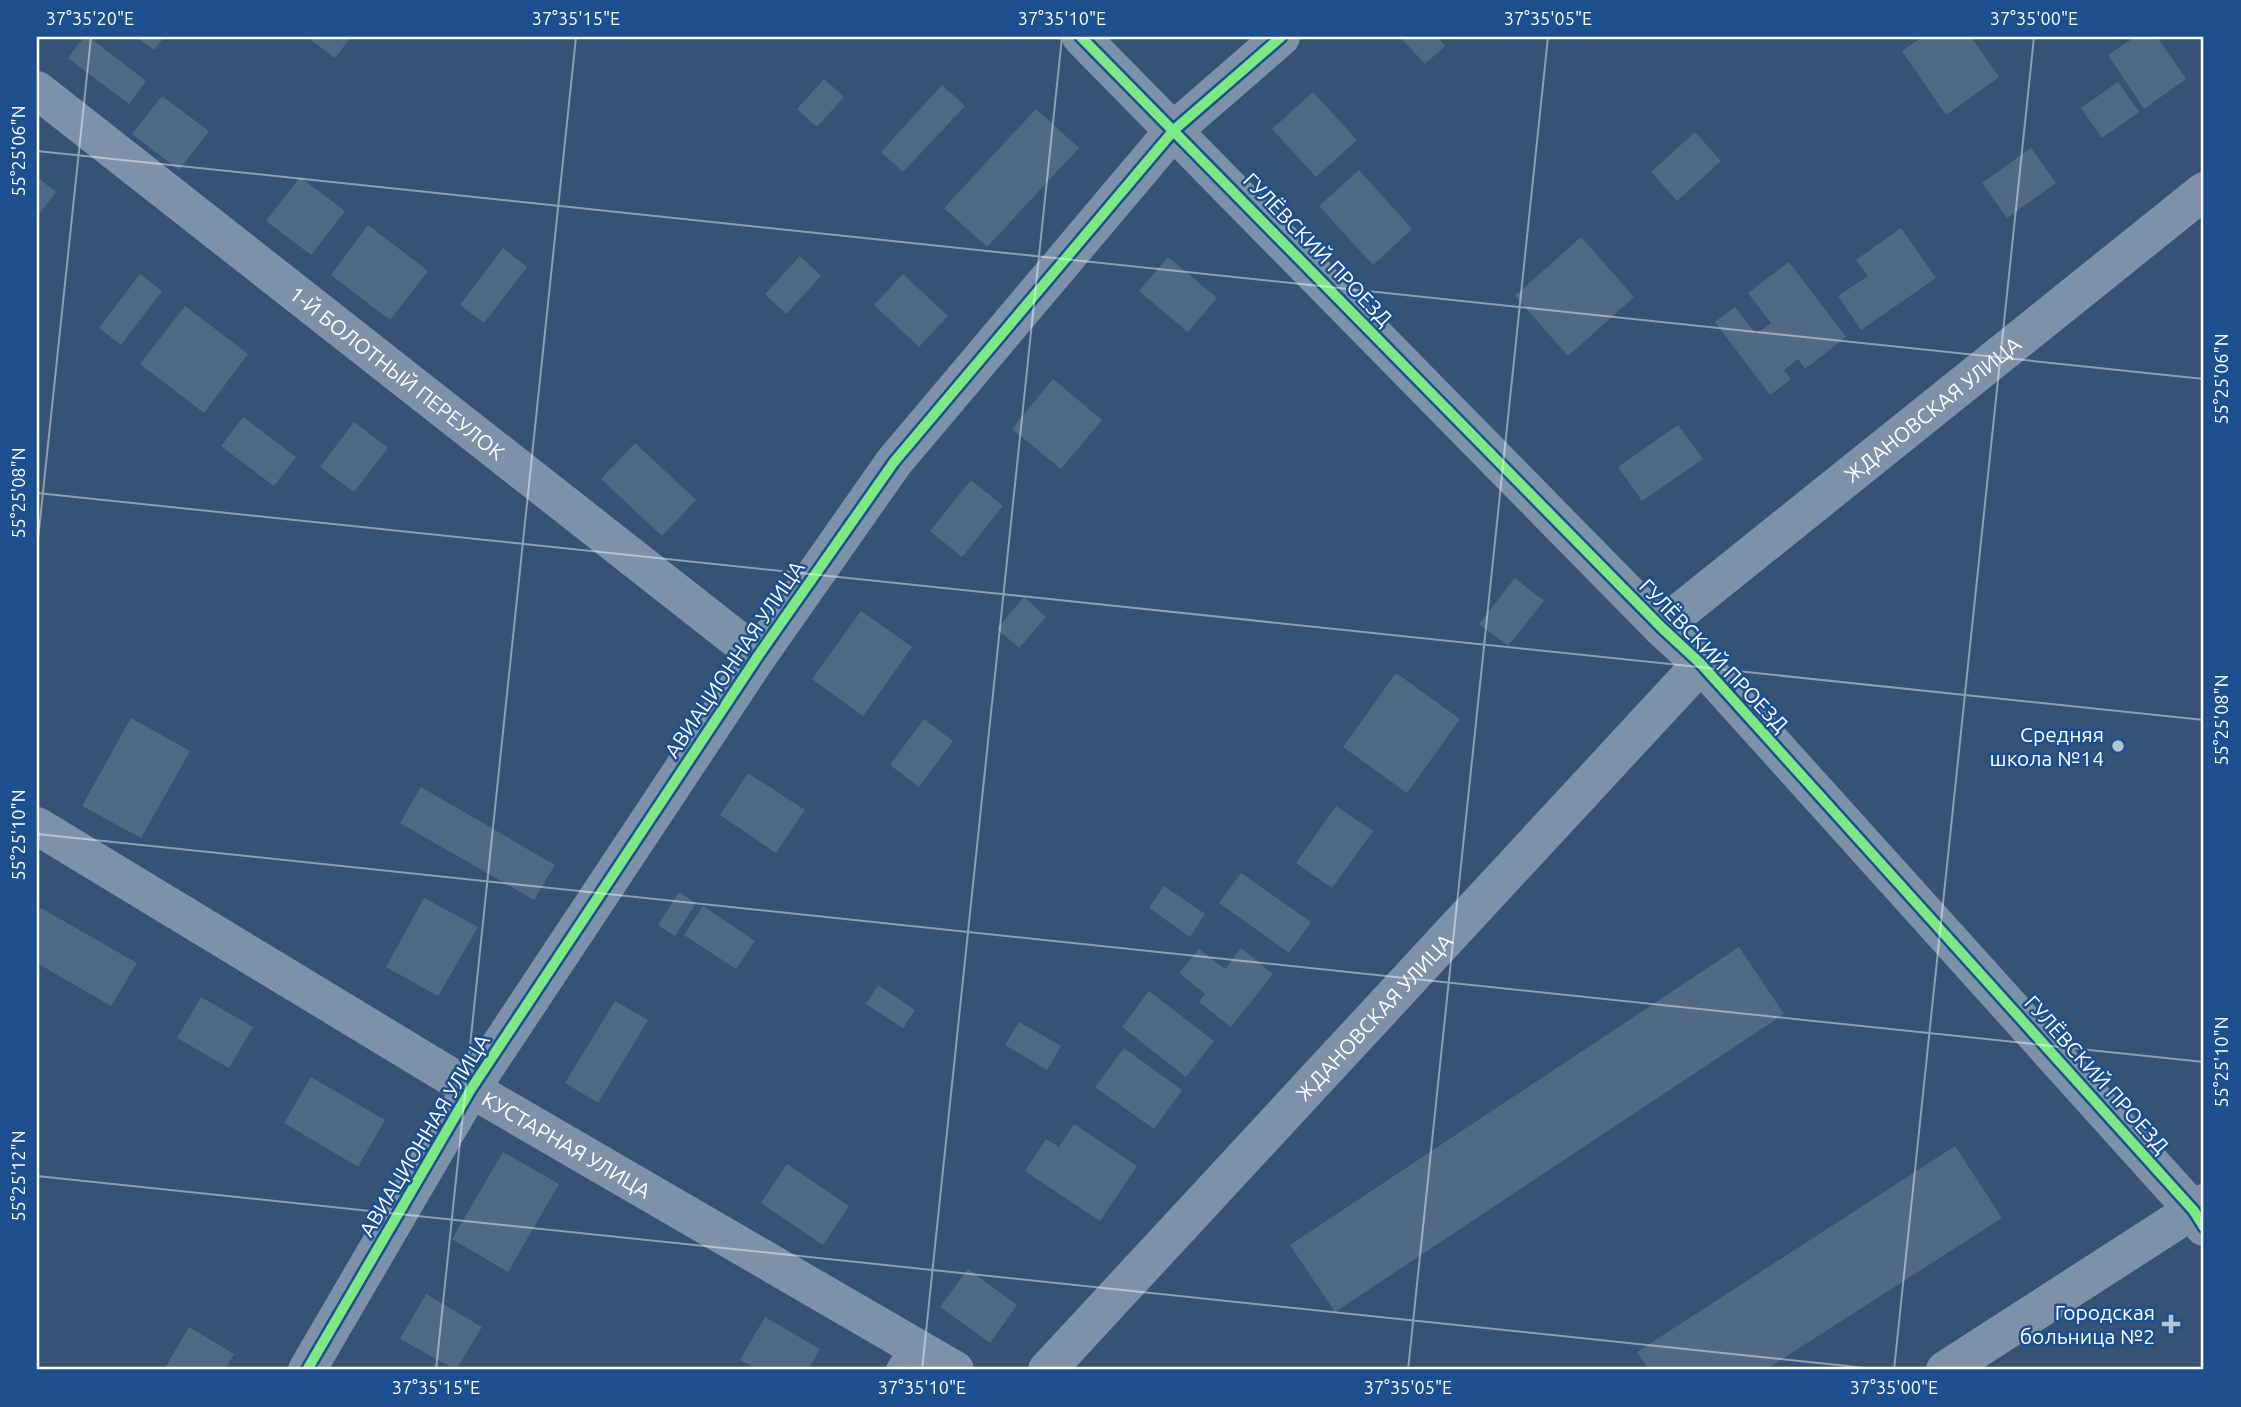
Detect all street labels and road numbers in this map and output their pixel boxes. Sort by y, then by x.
street label: ГУЛЁВСКИЙ ПРОЕЗД [1239,168,1397,330]
street label: 1-Й БОЛОТНЫЙ ПЕРЕУЛОК [285,281,510,465]
street label: ЖДАНОВСКАЯ УЛИЦА [1839,331,2025,487]
street label: АВИАЦИОННАЯ УЛИЦА [659,556,809,762]
street label: ГУЛЁВСКИЙ ПРОЕЗД [1635,574,1793,736]
street label: ЖДАНОВСКАЯ УЛИЦА [1291,928,1457,1106]
street label: ГУЛЁВСКИЙ ПРОЕЗД [2020,990,2174,1158]
street label: АВИАЦИОННАЯ УЛИЦА [354,1029,494,1241]
street label: КУСТАРНАЯ УЛИЦА [478,1086,655,1203]

